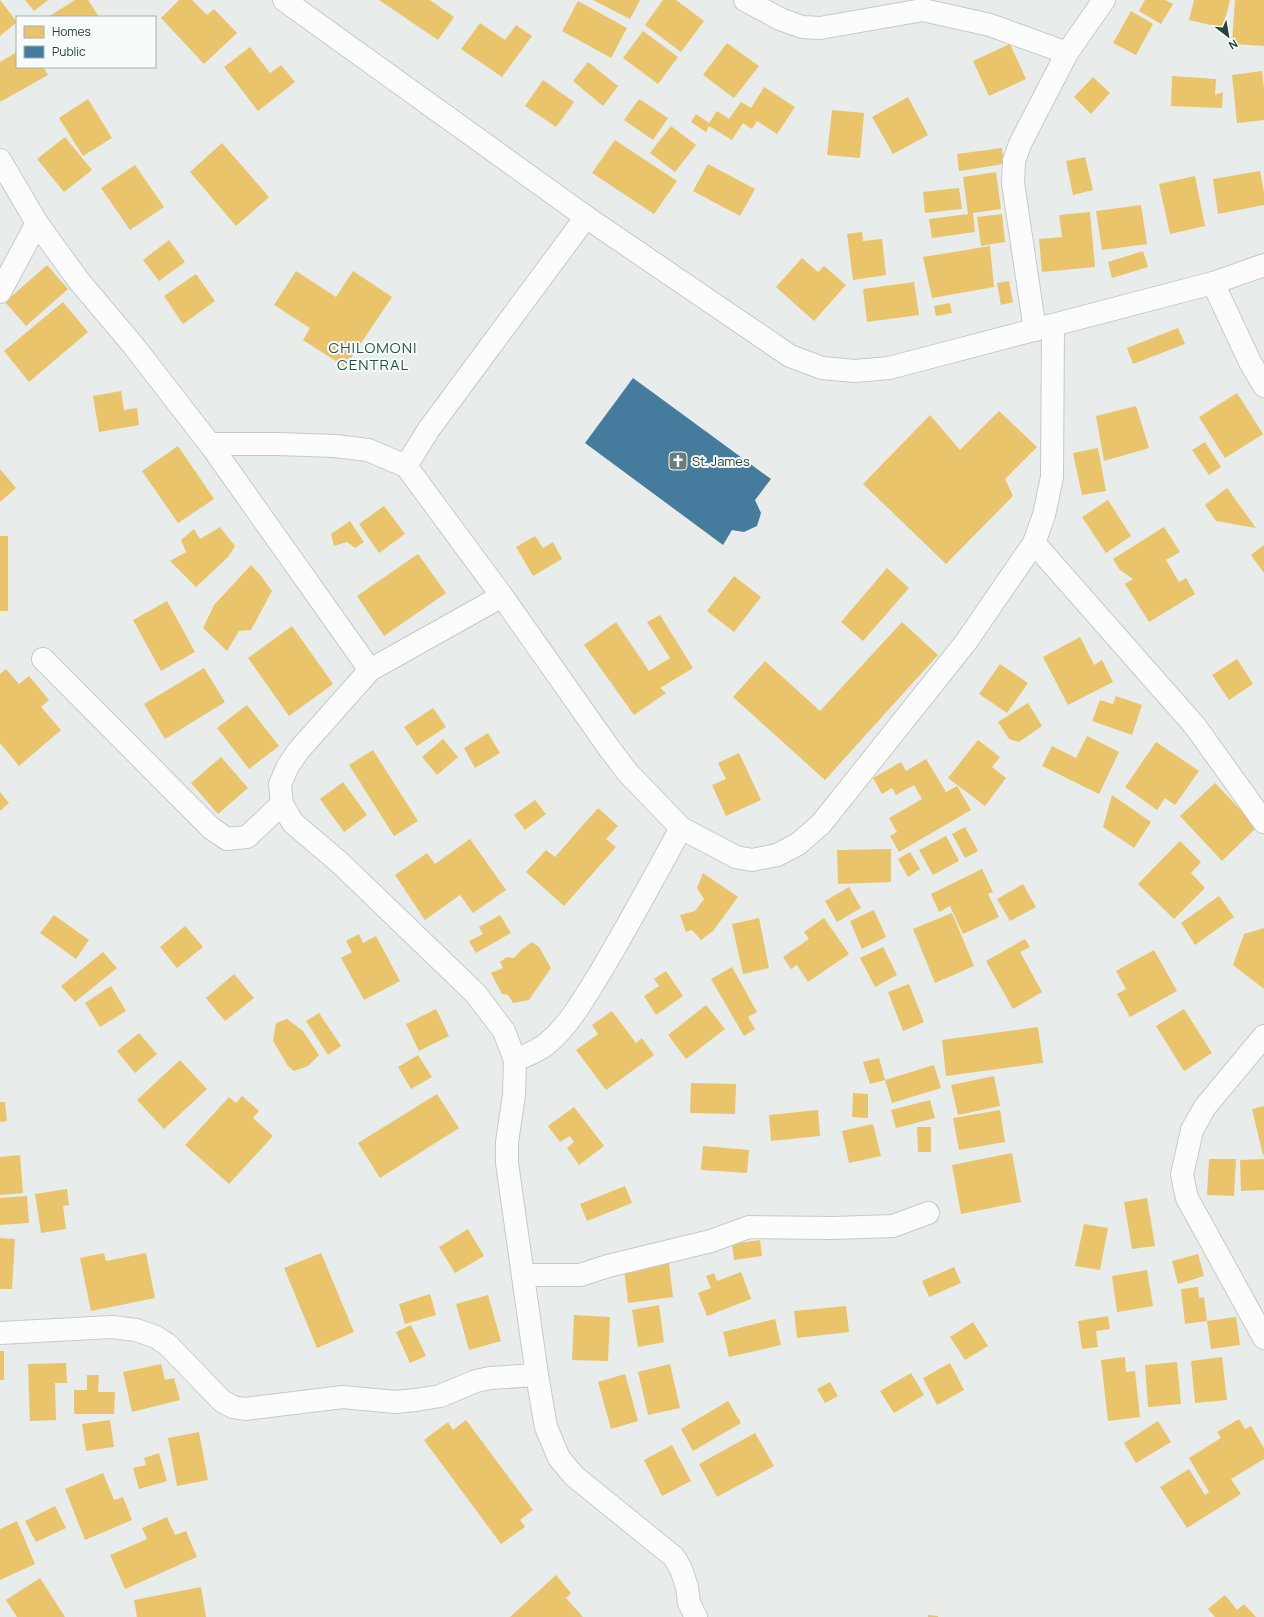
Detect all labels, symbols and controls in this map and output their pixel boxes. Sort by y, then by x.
legend [16,16,156,68]
north arrow [1208,16,1248,56]
text: Homes [52,23,91,40]
text: N [1226,37,1241,54]
text: Public [52,43,86,60]
district label: CHILOMONI CENTRAL [329,337,417,375]
church icon: St. James [667,450,689,472]
place label: St. James [692,452,750,470]

